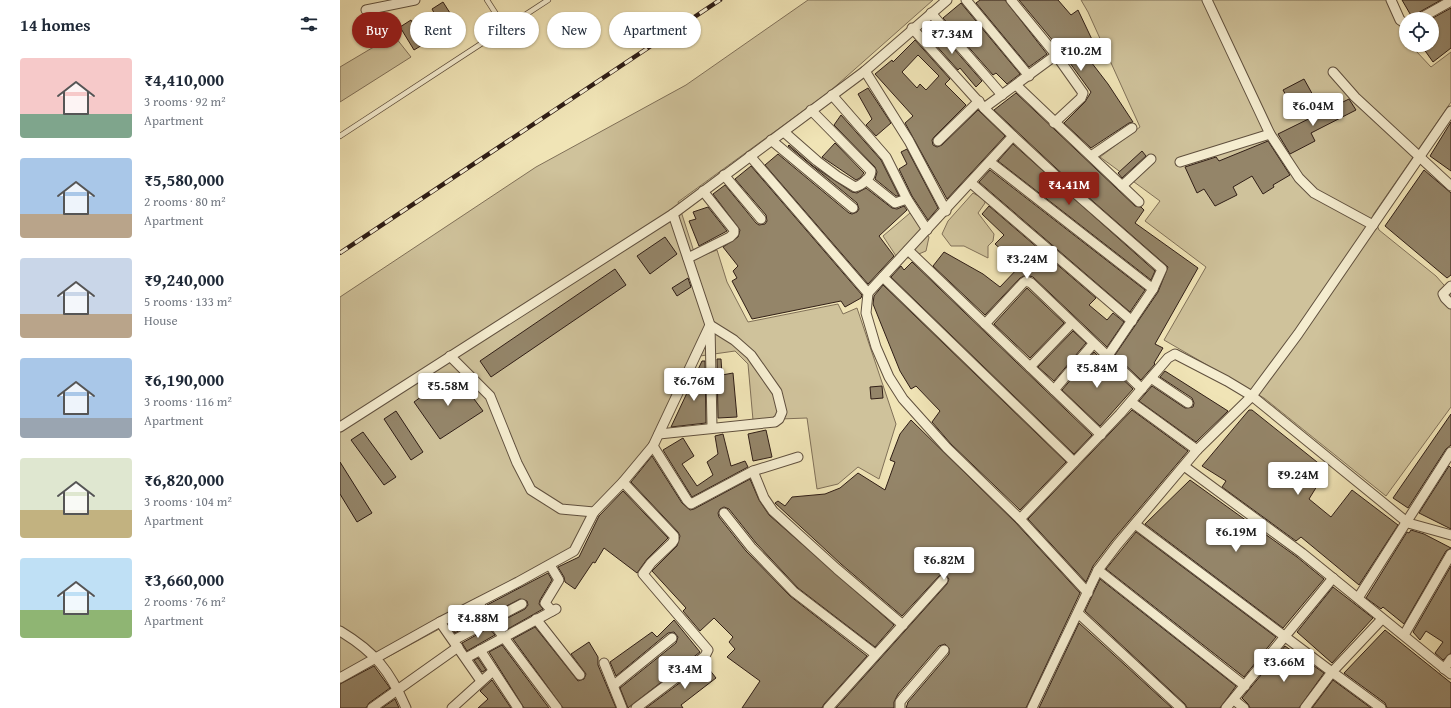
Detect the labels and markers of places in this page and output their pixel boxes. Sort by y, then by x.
pin: ₹7.34M [919,21,985,55]
pin: ₹10.2M [1048,38,1114,72]
pin: ₹6.04M [1280,93,1346,127]
pin: ₹4.41M [1036,172,1102,206]
pin: ₹3.24M [994,246,1060,280]
pin: ₹5.84M [1064,355,1130,389]
pin: ₹6.76M [661,368,727,402]
pin: ₹5.58M [415,373,481,407]
pin: ₹9.24M [1265,462,1331,496]
pin: ₹6.19M [1203,519,1269,553]
pin: ₹6.82M [911,547,977,581]
pin: ₹4.88M [445,605,511,639]
pin: ₹3.66M [1251,649,1317,683]
pin: ₹3.4M [657,656,713,690]

